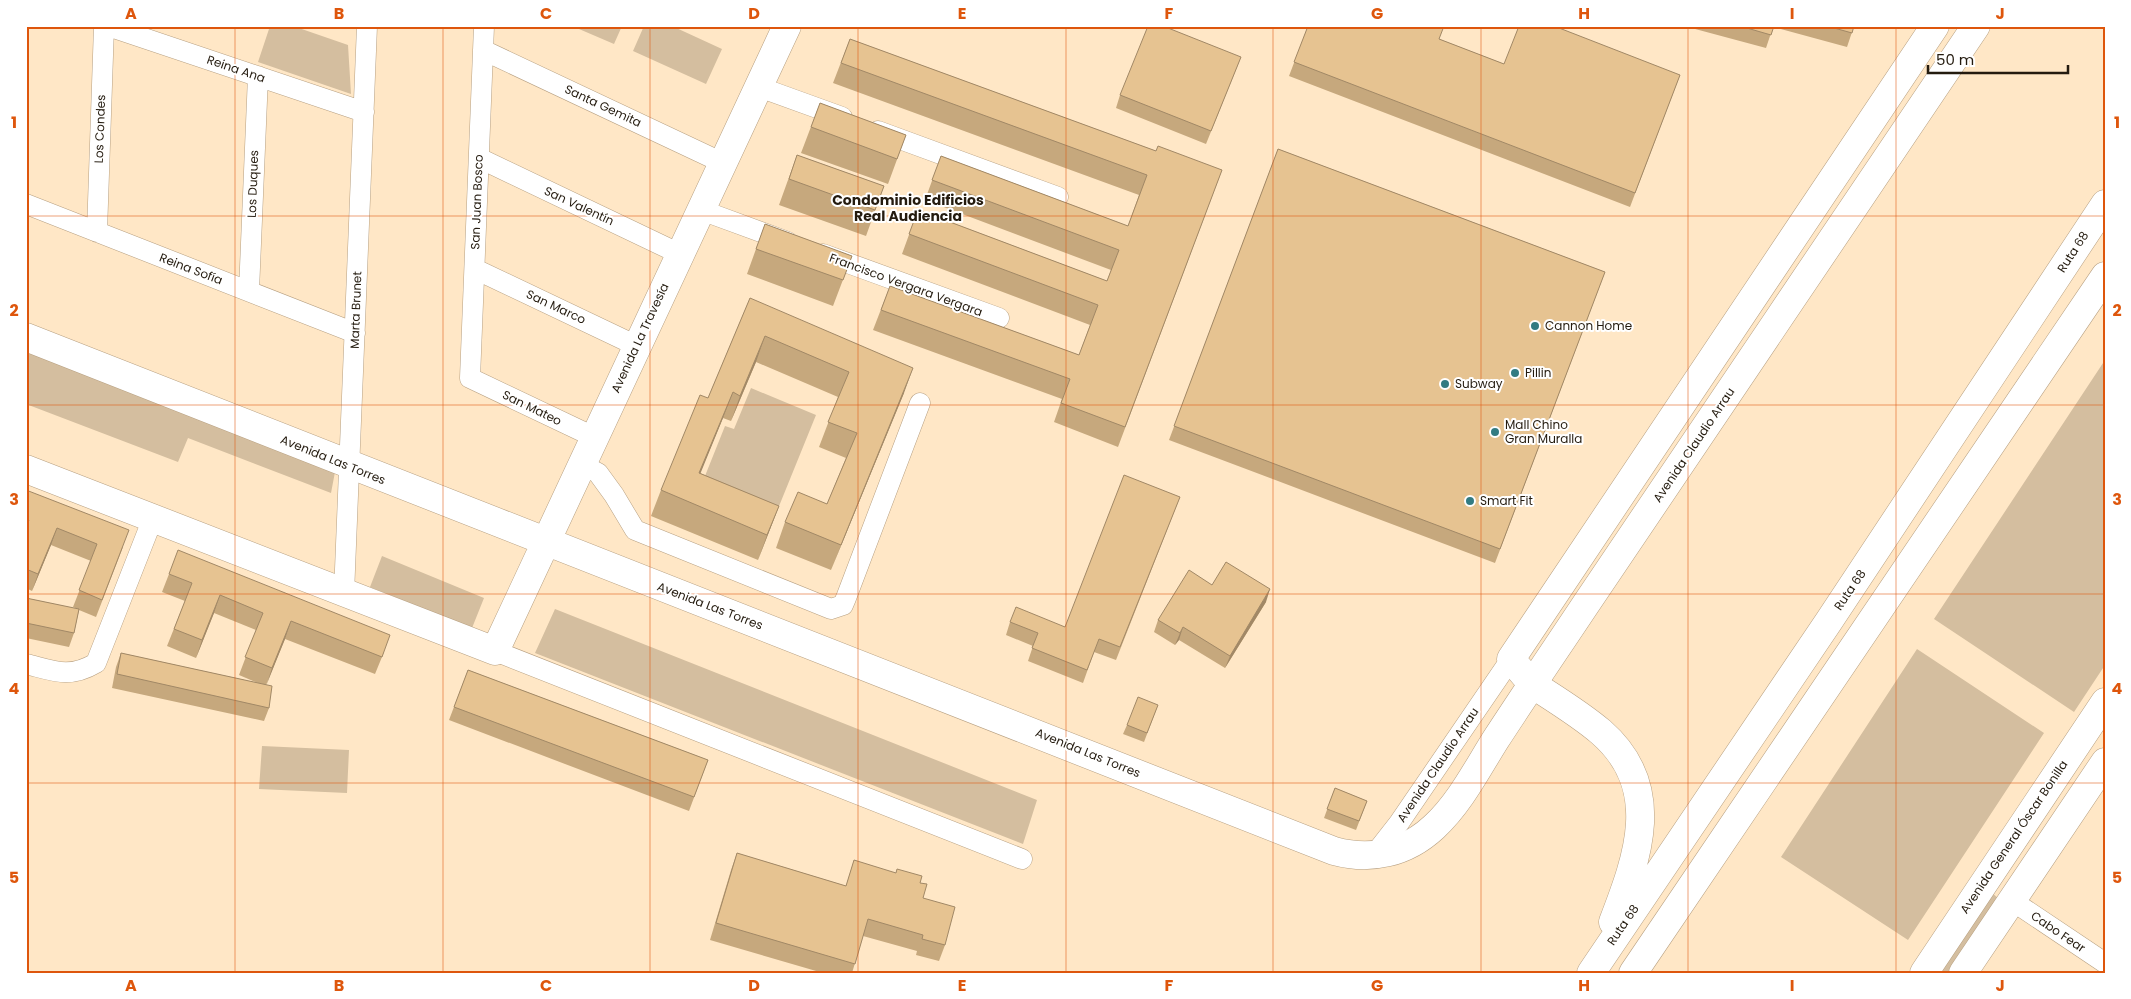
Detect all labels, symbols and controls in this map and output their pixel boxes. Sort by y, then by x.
text: A [125,2,137,25]
text: B [334,2,344,25]
text: C [540,2,552,25]
text: D [748,2,760,25]
text: E [958,2,966,25]
text: F [1165,2,1174,25]
text: G [1371,2,1383,25]
text: H [1578,2,1590,25]
text: I [1790,2,1794,25]
text: J [1995,2,2005,25]
scale bar [1928,42,2068,74]
text: 50 m [1936,49,1974,70]
street label: Reina Ana [205,51,268,86]
street label: Santa Gemita [562,80,644,131]
street label: Los Condes [90,94,109,164]
text: 1 [11,111,17,134]
text: 1 [2114,111,2120,134]
street label: Los Duques [243,150,262,218]
street label: San Juan Bosco [466,154,487,250]
street label: San Valentín [541,182,617,229]
district label: Condominio Edificios Real Audiencia [832,190,984,226]
street label: Ruta 68 [2053,228,2092,276]
street label: Reina Sofía [157,249,225,288]
street label: Francisco Vergara Vergara [827,249,985,320]
street label: Marta Brunet [346,271,365,349]
street label: Avenida La Travesía [607,280,672,395]
street label: San Marco [524,285,589,328]
text: 2 [9,299,19,322]
text: 2 [2112,299,2122,322]
place label: Cannon Home [1545,317,1632,334]
marker: Cannon Home [1529,320,1541,332]
place label: Pillin [1525,364,1551,381]
marker: Pillin [1509,367,1521,379]
place label: Subway [1455,375,1503,392]
marker: Subway [1439,378,1451,390]
street label: Avenida Claudio Arrau [1649,384,1738,505]
street label: San Mateo [500,386,565,429]
place label: Mall Chino Gran Muralla [1505,416,1582,447]
marker: Mall Chino Gran Muralla [1489,426,1501,438]
street label: Avenida Las Torres [278,431,388,488]
text: 3 [9,488,19,511]
text: 3 [2112,488,2122,511]
place label: Smart Fit [1480,492,1533,509]
marker: Smart Fit [1464,495,1476,507]
street label: Ruta 68 [1830,566,1869,613]
street label: Avenida Las Torres [655,578,765,634]
text: 4 [9,677,20,700]
text: 4 [2112,677,2123,700]
street label: Avenida Claudio Arrau [1393,704,1482,825]
street label: Avenida Las Torres [1033,724,1143,781]
street label: Avenida General Óscar Bonilla [1956,757,2071,917]
text: 5 [9,866,19,889]
text: 5 [2112,866,2122,889]
street label: Ruta 68 [1603,901,1642,948]
street label: Cabo Fear [2028,907,2089,956]
text: A [125,974,137,997]
text: B [334,974,344,997]
text: C [540,974,552,997]
text: D [748,974,760,997]
text: E [958,974,966,997]
text: F [1165,974,1174,997]
text: G [1371,974,1383,997]
text: H [1578,974,1590,997]
text: I [1790,974,1794,997]
text: J [1995,974,2005,997]

